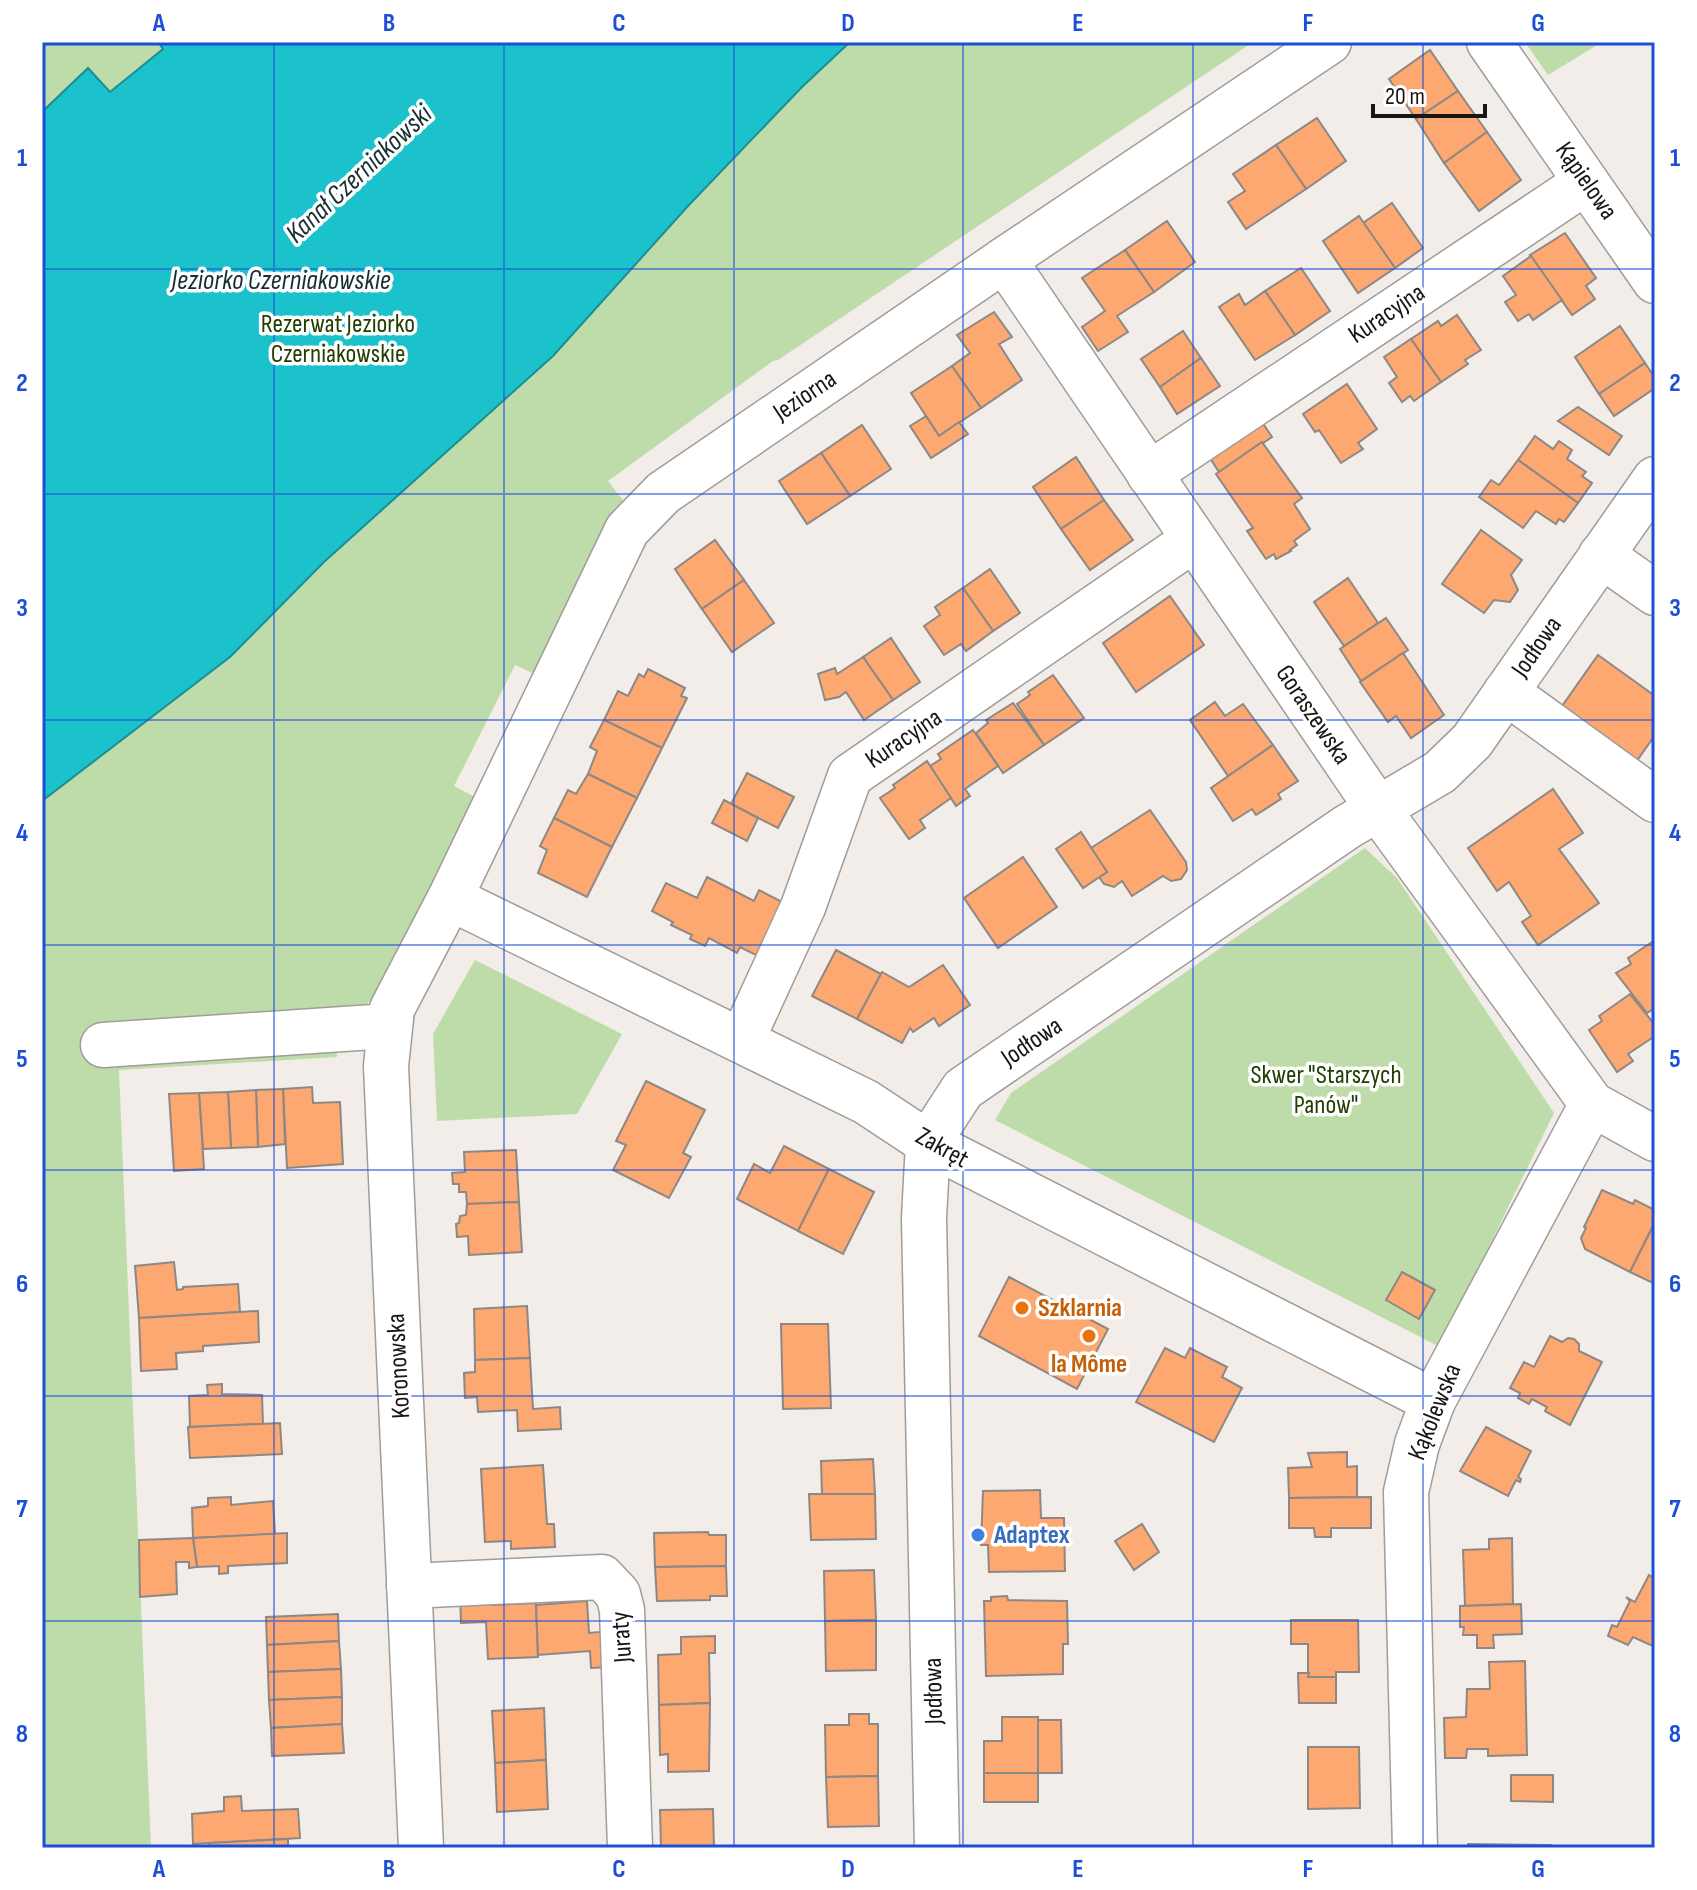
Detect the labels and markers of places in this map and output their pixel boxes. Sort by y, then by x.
place label: Szklarnia [1038,1293,1122,1324]
marker: Szklarnia [1013,1299,1031,1317]
marker: la Môme [1080,1327,1098,1345]
place label: la Môme [1051,1349,1127,1380]
place label: Adaptex [993,1520,1070,1551]
marker: Adaptex [969,1526,987,1544]

